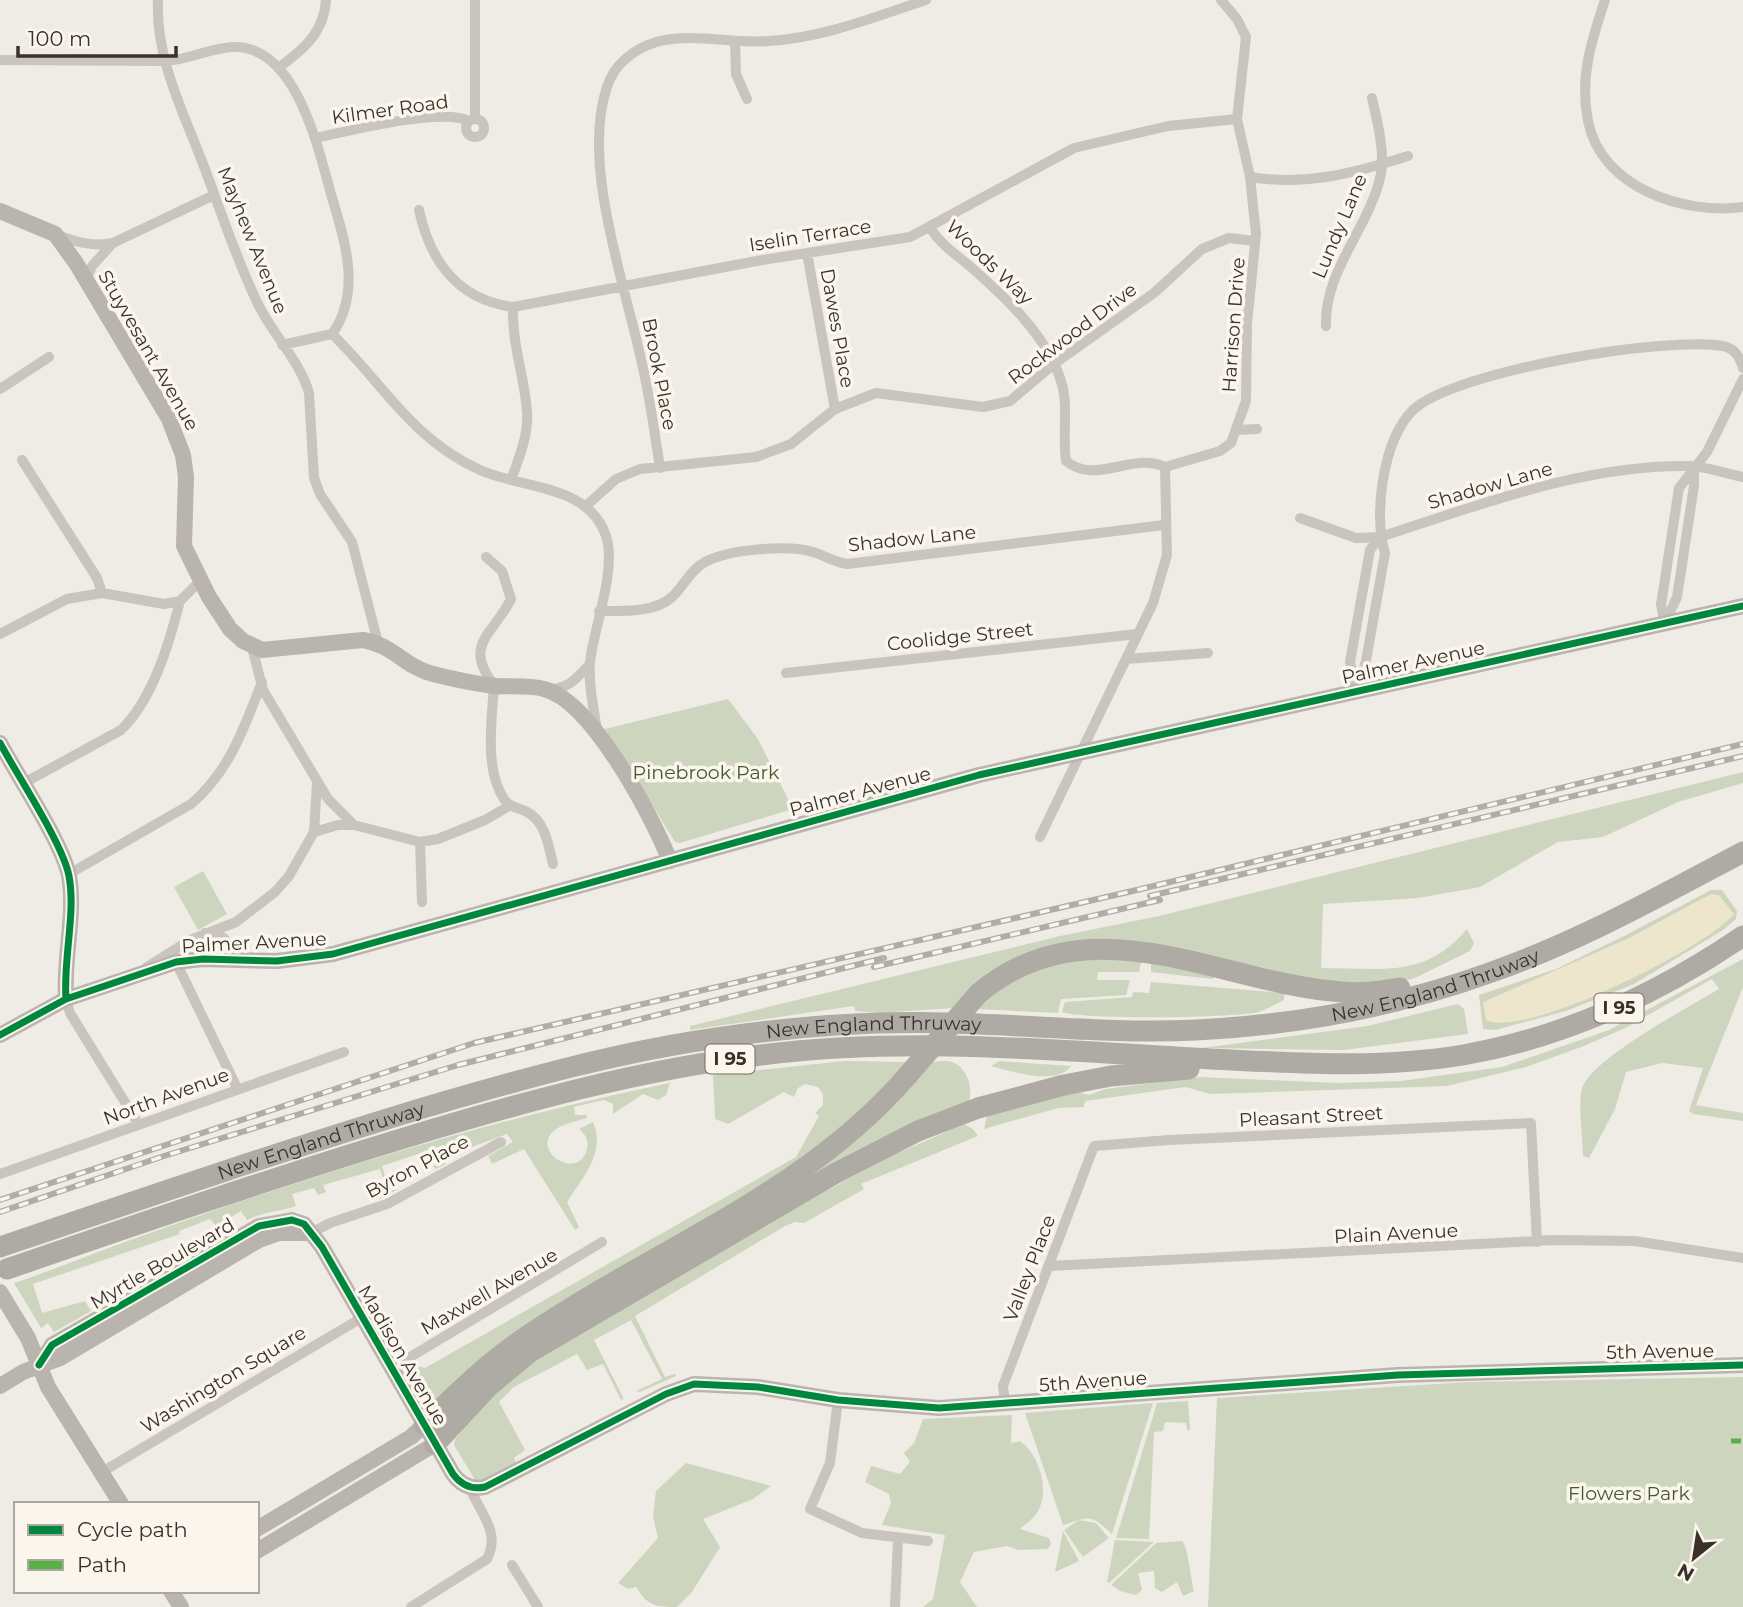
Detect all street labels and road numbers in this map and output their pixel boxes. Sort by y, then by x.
street label: Kilmer Road [330,90,450,129]
street label: Mayhew Avenue [213,163,293,317]
street label: Lundy Lane [1307,170,1372,282]
street label: Iselin Terrace [747,214,873,257]
street label: Woods Way [941,215,1039,310]
street label: Harrison Drive [1217,257,1250,393]
street label: Stuyvesant Avenue [93,266,204,435]
street label: Dawes Place [816,267,859,390]
street label: Rockwood Drive [1004,278,1141,389]
street label: Brook Place [637,316,682,432]
street label: Shadow Lane [1425,457,1555,514]
street label: Shadow Lane [847,520,977,557]
street label: Coolidge Street [886,617,1035,656]
street label: Palmer Avenue [1339,636,1487,689]
street label: Palmer Avenue [787,762,933,821]
street label: Palmer Avenue [181,927,327,958]
street label: New England Thruway [1329,944,1543,1027]
road number: I 95 [1594,993,1644,1023]
street label: New England Thruway [765,1012,982,1043]
road number: I 95 [706,1044,754,1074]
street label: North Avenue [100,1063,232,1130]
street label: New England Thruway [215,1097,428,1185]
street label: Pleasant Street [1238,1101,1384,1132]
street label: Byron Place [362,1130,473,1203]
street label: Valley Place [999,1212,1060,1325]
street label: Myrtle Boulevard [86,1213,238,1314]
street label: Plain Avenue [1333,1219,1459,1248]
street label: Maxwell Avenue [417,1243,562,1340]
street label: Madison Avenue [353,1281,452,1429]
street label: Washington Square [136,1321,310,1438]
street label: 5th Avenue [1606,1339,1714,1364]
street label: 5th Avenue [1038,1366,1148,1397]

